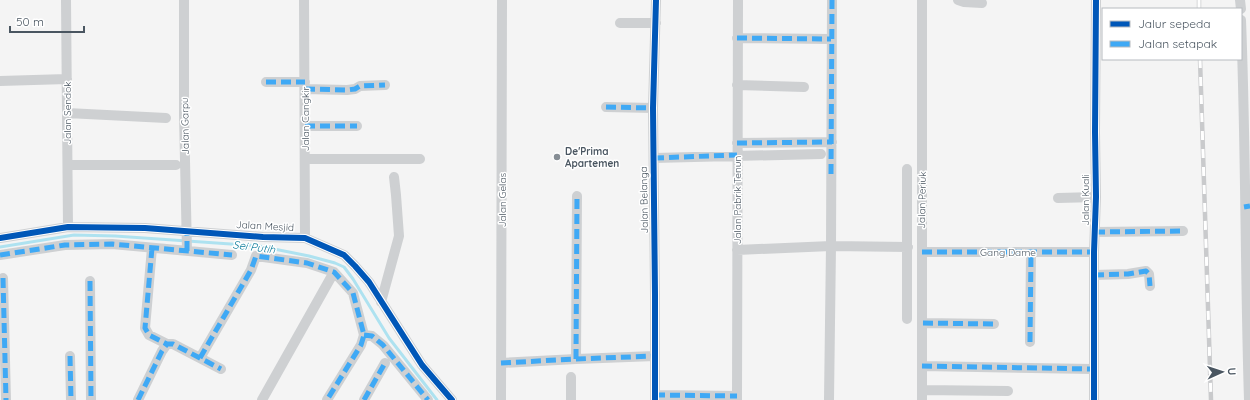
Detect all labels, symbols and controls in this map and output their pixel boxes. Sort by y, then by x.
scale bar [10,8,84,34]
legend [1102,8,1242,60]
text: 50 m [16,14,44,29]
text: Jalur sepeda [1138,16,1211,31]
text: Jalan setapak [1138,36,1217,51]
street label: Jalan Sendok [61,81,74,145]
street label: Jalan Cangkir [299,87,312,151]
street label: Jalan Garpu [178,97,192,155]
place label: De'Prima Apartemen [565,145,619,170]
marker: De'Prima Apartemen [552,152,562,162]
street label: Jalan Pabrik Tenun [731,156,744,244]
street label: Jalan Belanga [637,166,651,234]
street label: Jalan Periuk [915,171,929,229]
street label: Jalan Gelas [496,173,509,227]
street label: Jalan Kuali [1079,174,1092,226]
street label: Jalan Mesjid [236,218,294,234]
water label: Sei Putih [232,237,277,257]
street label: Gang Dame [980,246,1036,259]
north arrow [1202,352,1242,392]
text: U [1225,367,1239,376]

